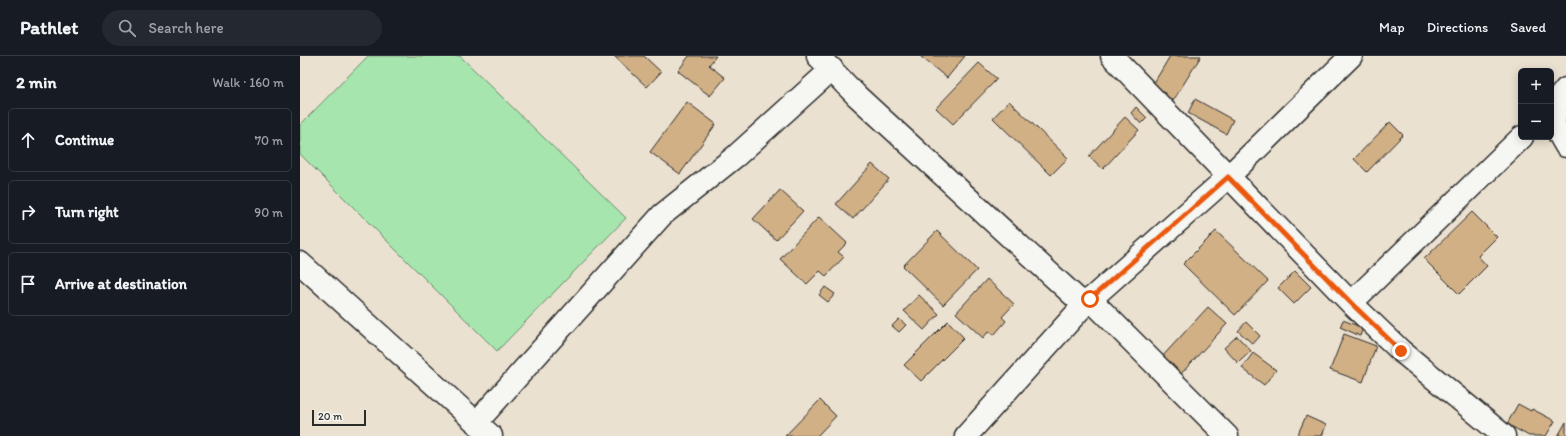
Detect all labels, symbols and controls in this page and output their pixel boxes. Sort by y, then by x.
search box [102,10,382,46]
text: Pathlet [20,16,78,39]
icon: search [116,17,138,39]
text: Search here [148,19,224,37]
text: Map [1379,19,1405,36]
text: Directions [1427,19,1488,36]
text: Saved [1510,19,1546,36]
map controls [1518,68,1554,140]
button: + [1518,68,1554,104]
text: 2 min [16,72,56,92]
text: Walk · 160 m [213,75,284,90]
button: − [1518,104,1554,140]
icon: ahead [17,129,39,151]
text: Continue [55,131,114,149]
text: 70 m [255,133,283,148]
icon: right [17,201,39,223]
text: Turn right [55,203,119,221]
text: 90 m [254,205,283,220]
icon: arrive [17,273,39,295]
text: Arrive at destination [55,275,187,293]
route start [1081,290,1099,308]
route end [1392,342,1410,360]
scale bar [312,408,366,427]
text: 20 m [318,410,342,423]

